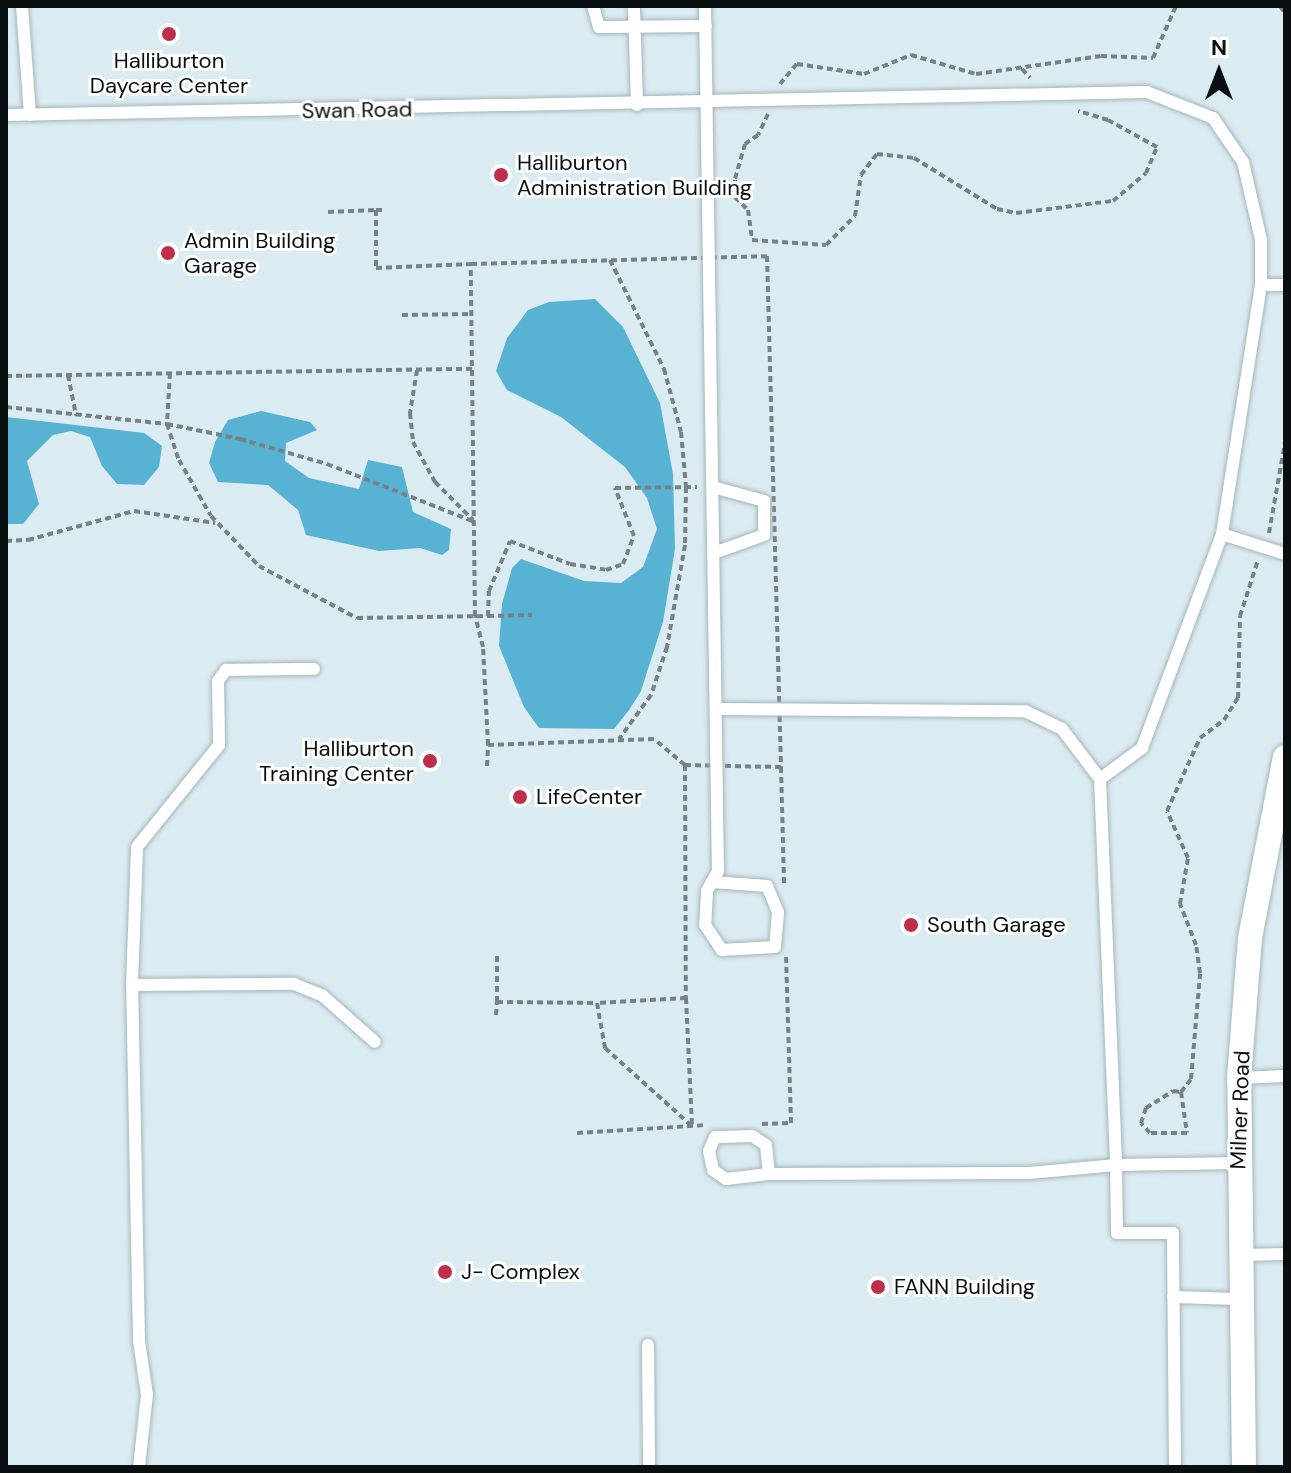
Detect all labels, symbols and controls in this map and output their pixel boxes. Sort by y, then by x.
marker: Halliburton Daycare Center [160,25,178,43]
north arrow [1179,32,1259,112]
text: N [1211,33,1227,62]
place label: Halliburton Daycare Center [90,47,248,98]
street label: Swan Road [301,96,413,124]
place label: Halliburton Administration Building [517,149,752,200]
marker: Halliburton Administration Building [492,166,510,184]
place label: Admin Building Garage [184,227,335,278]
marker: Admin Building Garage [159,244,177,262]
place label: Halliburton Training Center [259,735,414,786]
marker: Halliburton Training Center [421,752,439,770]
place label: LifeCenter [536,784,642,810]
marker: LifeCenter [511,788,529,806]
place label: South Garage [927,912,1066,938]
marker: South Garage [902,916,920,934]
street label: Milner Road [1225,1050,1255,1170]
place label: J- Complex [461,1259,580,1285]
marker: J- Complex [436,1263,454,1281]
place label: FANN Building [894,1274,1035,1300]
marker: FANN Building [869,1278,887,1296]

